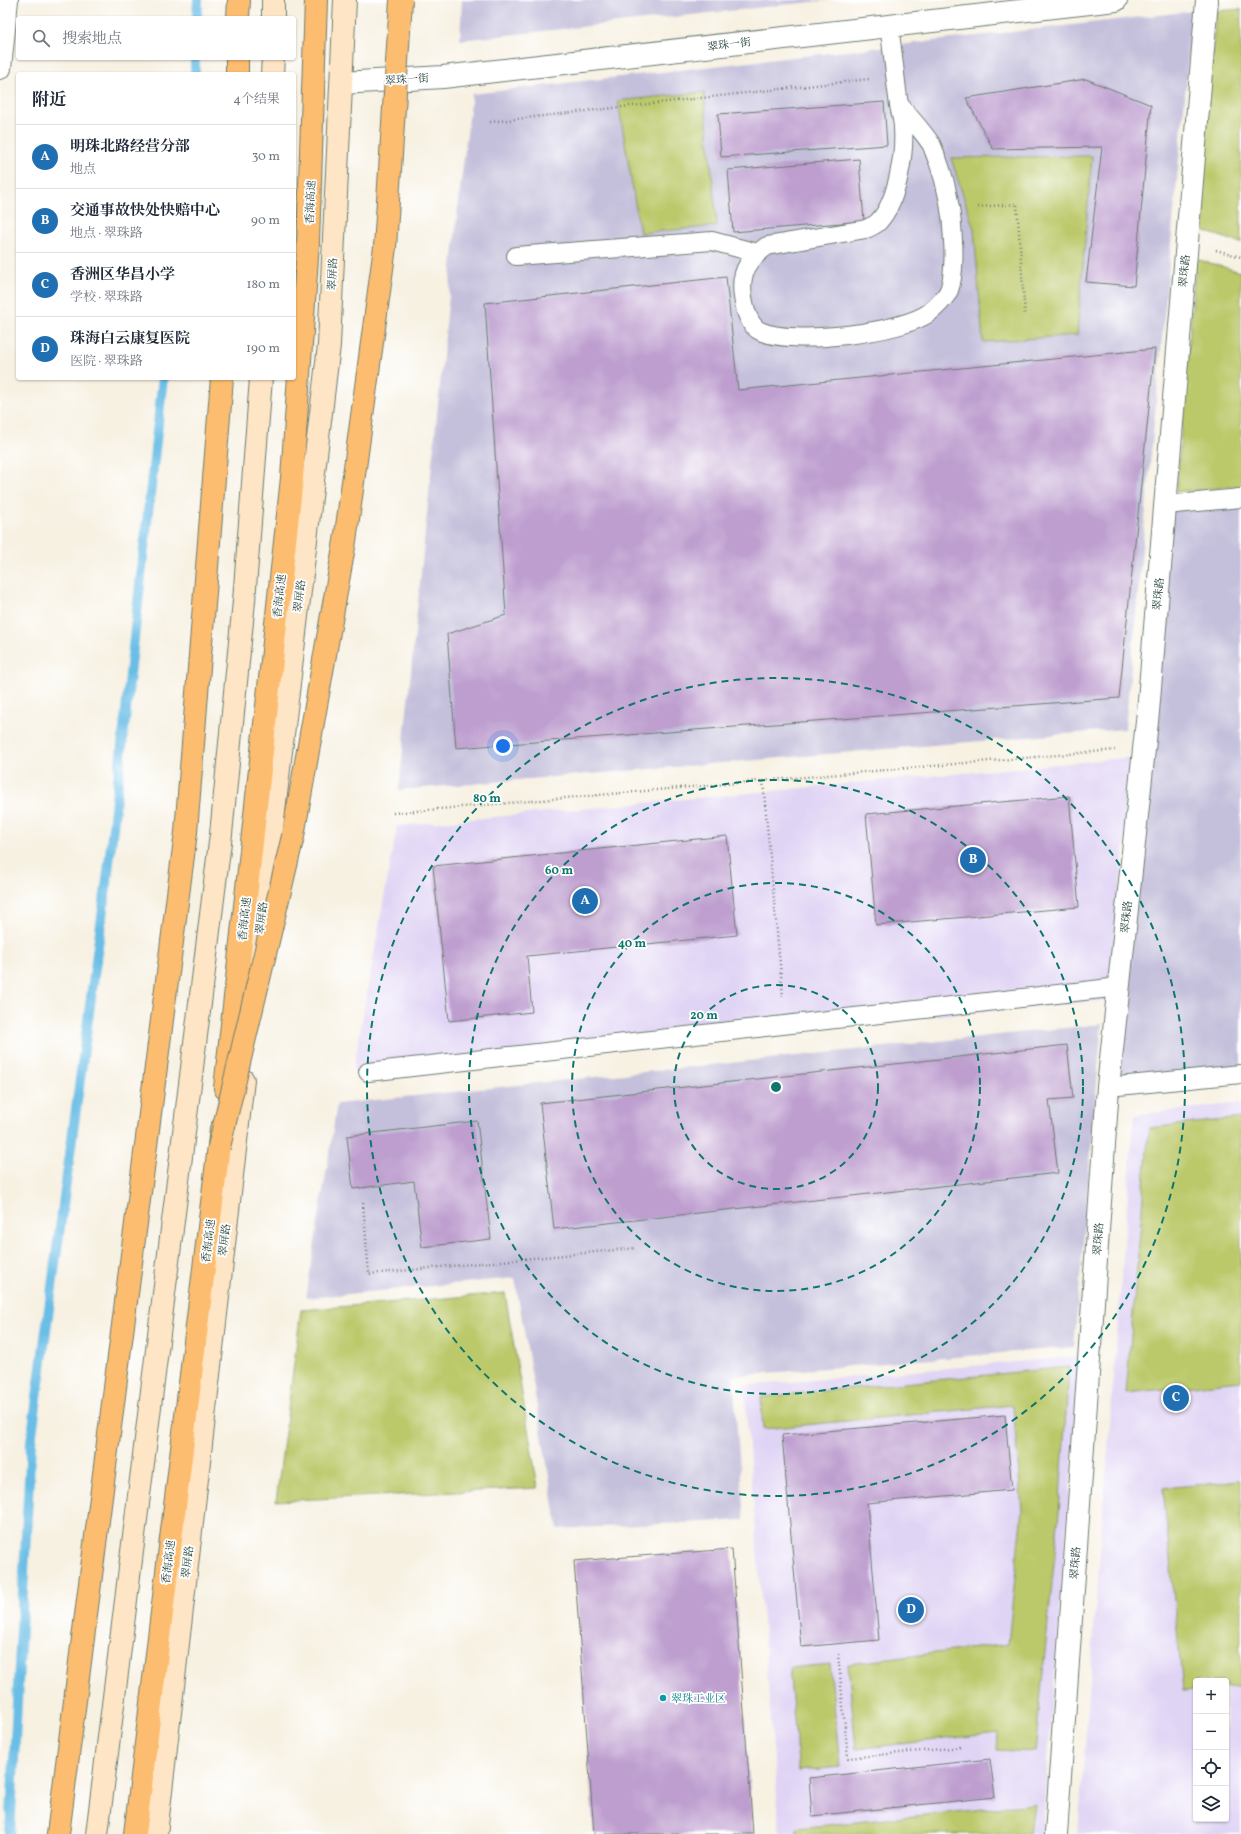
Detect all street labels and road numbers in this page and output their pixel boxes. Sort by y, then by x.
street label: 翠珠一街 [706,35,752,56]
street label: 翠珠一街 [385,71,430,90]
street label: 香海高速 [303,180,320,224]
street label: 翠珠路 [1177,254,1194,288]
street label: 翠屏路 [325,257,342,291]
street label: 香海高速 [271,573,290,619]
street label: 翠珠路 [1151,577,1168,611]
street label: 翠屏路 [291,579,310,613]
street label: 香海高速 [236,896,255,942]
street label: 翠珠路 [1118,900,1137,934]
street label: 翠屏路 [253,901,272,935]
street label: 香海高速 [199,1218,220,1264]
street label: 翠珠路 [1091,1222,1108,1256]
street label: 翠屏路 [216,1223,235,1257]
street label: 香海高速 [159,1539,180,1585]
street label: 翠屏路 [179,1545,198,1579]
street label: 翠珠路 [1068,1546,1085,1580]

